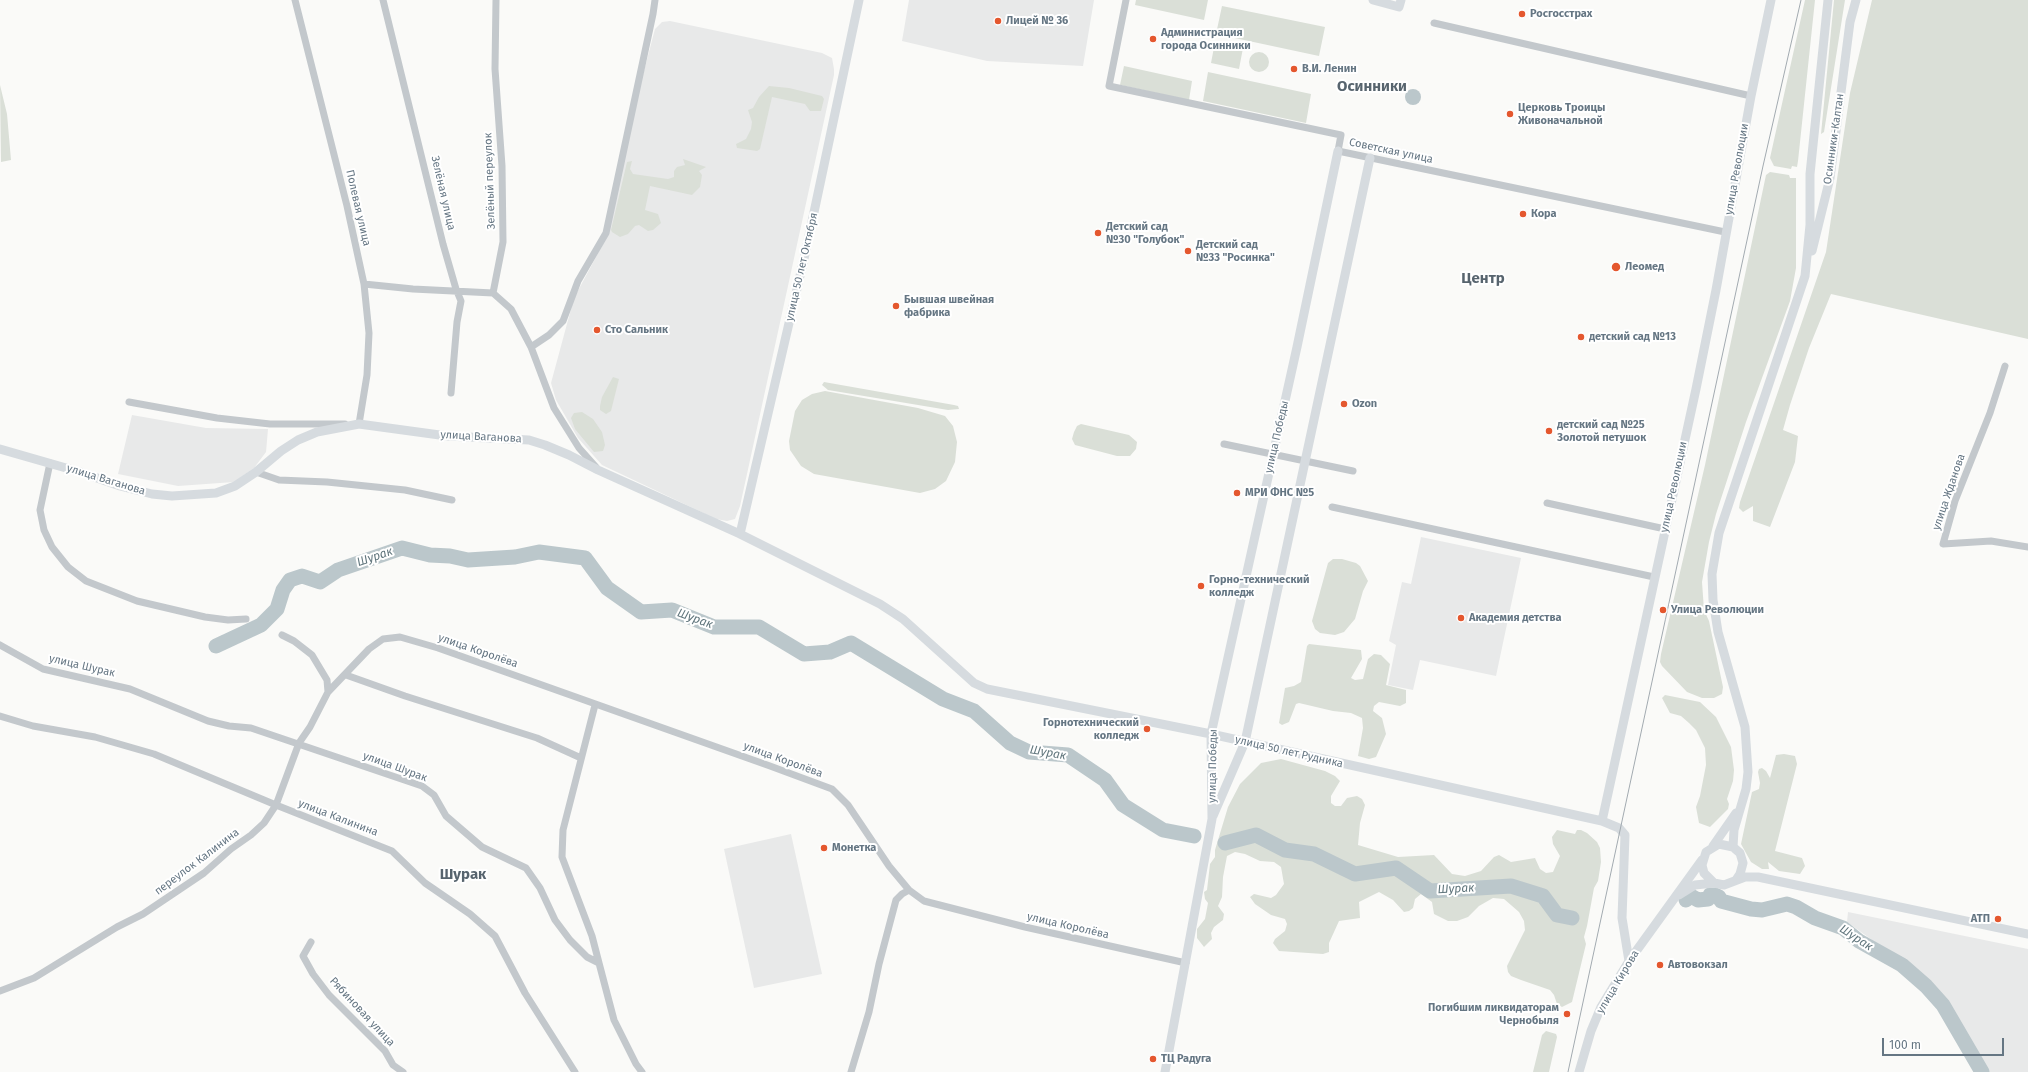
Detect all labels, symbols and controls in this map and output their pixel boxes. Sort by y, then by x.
place label: Росгосстрах [1530,7,1593,21]
marker: Росгосстрах [1517,9,1527,19]
place label: Лицей № 36 [1006,14,1068,28]
marker: Лицей № 36 [993,16,1003,26]
place label: Администрация города Осинники [1161,26,1251,52]
marker: Администрация города Осинники [1148,34,1158,44]
place label: В.И. Ленин [1302,62,1357,76]
marker: В.И. Ленин [1289,64,1299,74]
district label: Осинники [1337,78,1407,96]
street label: Осинники-Калтан [1821,93,1847,185]
place label: Церковь Троицы Живоначальной [1518,101,1605,127]
marker: Церковь Троицы Живоначальной [1505,109,1515,119]
street label: улица Революции [1722,122,1752,216]
street label: Зелёный переулок [482,132,498,230]
street label: Советская улица [1348,136,1434,166]
street label: Зелёная улица [428,154,458,232]
street label: Полевая улица [343,169,373,247]
place label: Кора [1531,207,1557,221]
marker: Кора [1518,209,1528,219]
street label: улица 50 лет Октября [783,211,821,323]
place label: Детский сад №30 "Голубок" [1106,220,1184,246]
marker: Детский сад №30 "Голубок" [1093,228,1103,238]
place label: Детский сад №33 "Росинка" [1196,238,1275,264]
marker: Детский сад №33 "Росинка" [1183,246,1193,256]
place label: Леомед [1625,260,1664,274]
marker: Леомед [1610,261,1622,273]
district label: Центр [1461,270,1505,288]
place label: Бывшая швейная фабрика [904,293,994,319]
marker: Бывшая швейная фабрика [891,301,901,311]
place label: Сто Сальник [605,323,668,337]
marker: Сто Сальник [592,325,602,335]
place label: детский сад №13 [1589,330,1676,344]
marker: детский сад №13 [1576,332,1586,342]
place label: Ozon [1352,397,1377,411]
marker: Ozon [1339,399,1349,409]
street label: улица Победы [1262,400,1292,474]
place label: детский сад №25 Золотой петушок [1557,418,1646,444]
marker: детский сад №25 Золотой петушок [1544,426,1554,436]
street label: улица Ваганова [440,428,522,446]
street label: улица Революции [1658,440,1690,534]
street label: улица Жданова [1930,452,1968,532]
street label: улица Ваганова [65,462,147,498]
place label: МРИ ФНС №5 [1245,486,1314,500]
marker: МРИ ФНС №5 [1232,488,1242,498]
water label: Шурак [355,544,395,570]
place label: Горно-технический колледж [1209,573,1309,599]
marker: Горно-технический колледж [1196,581,1206,591]
place label: Улица Революции [1671,603,1764,617]
marker: Улица Революции [1658,605,1668,615]
water label: Шурак [675,606,715,632]
place label: Академия детства [1469,611,1561,625]
marker: Академия детства [1456,613,1466,623]
street label: улица Королёва [436,631,520,671]
street label: улица Шурак [48,652,116,680]
place label: Горнотехнический колледж [1043,716,1139,742]
marker: Горнотехнический колледж [1142,724,1152,734]
street label: улица Победы [1206,729,1220,803]
street label: улица 50 лет Рудника [1234,733,1344,771]
street label: улица Королёва [741,740,825,780]
water label: Шурак [1029,743,1067,763]
street label: улица Шурак [361,749,429,785]
street label: улица Калинина [296,797,380,839]
street label: переулок Калинина [152,826,242,898]
place label: Монетка [832,841,876,855]
marker: Монетка [819,843,829,853]
district label: Шурак [440,866,486,884]
water label: Шурак [1437,881,1475,897]
street label: улица Королёва [1026,910,1110,942]
place label: АТП [1971,912,1990,926]
marker: АТП [1993,914,2003,924]
water label: Шурак [1837,922,1875,954]
street label: улица Кирова [1594,948,1642,1016]
place label: Автовокзал [1668,958,1728,972]
marker: Автовокзал [1655,960,1665,970]
street label: Рябиновая улица [327,975,397,1049]
place label: Погибшим ликвидаторам Чернобыля [1428,1001,1559,1027]
marker: Погибшим ликвидаторам Чернобыля [1562,1009,1572,1019]
scale bar [1884,1030,2006,1056]
text: 100 m [1889,1038,1921,1052]
place label: ТЦ Радуга [1161,1052,1211,1066]
marker: ТЦ Радуга [1148,1054,1158,1064]

